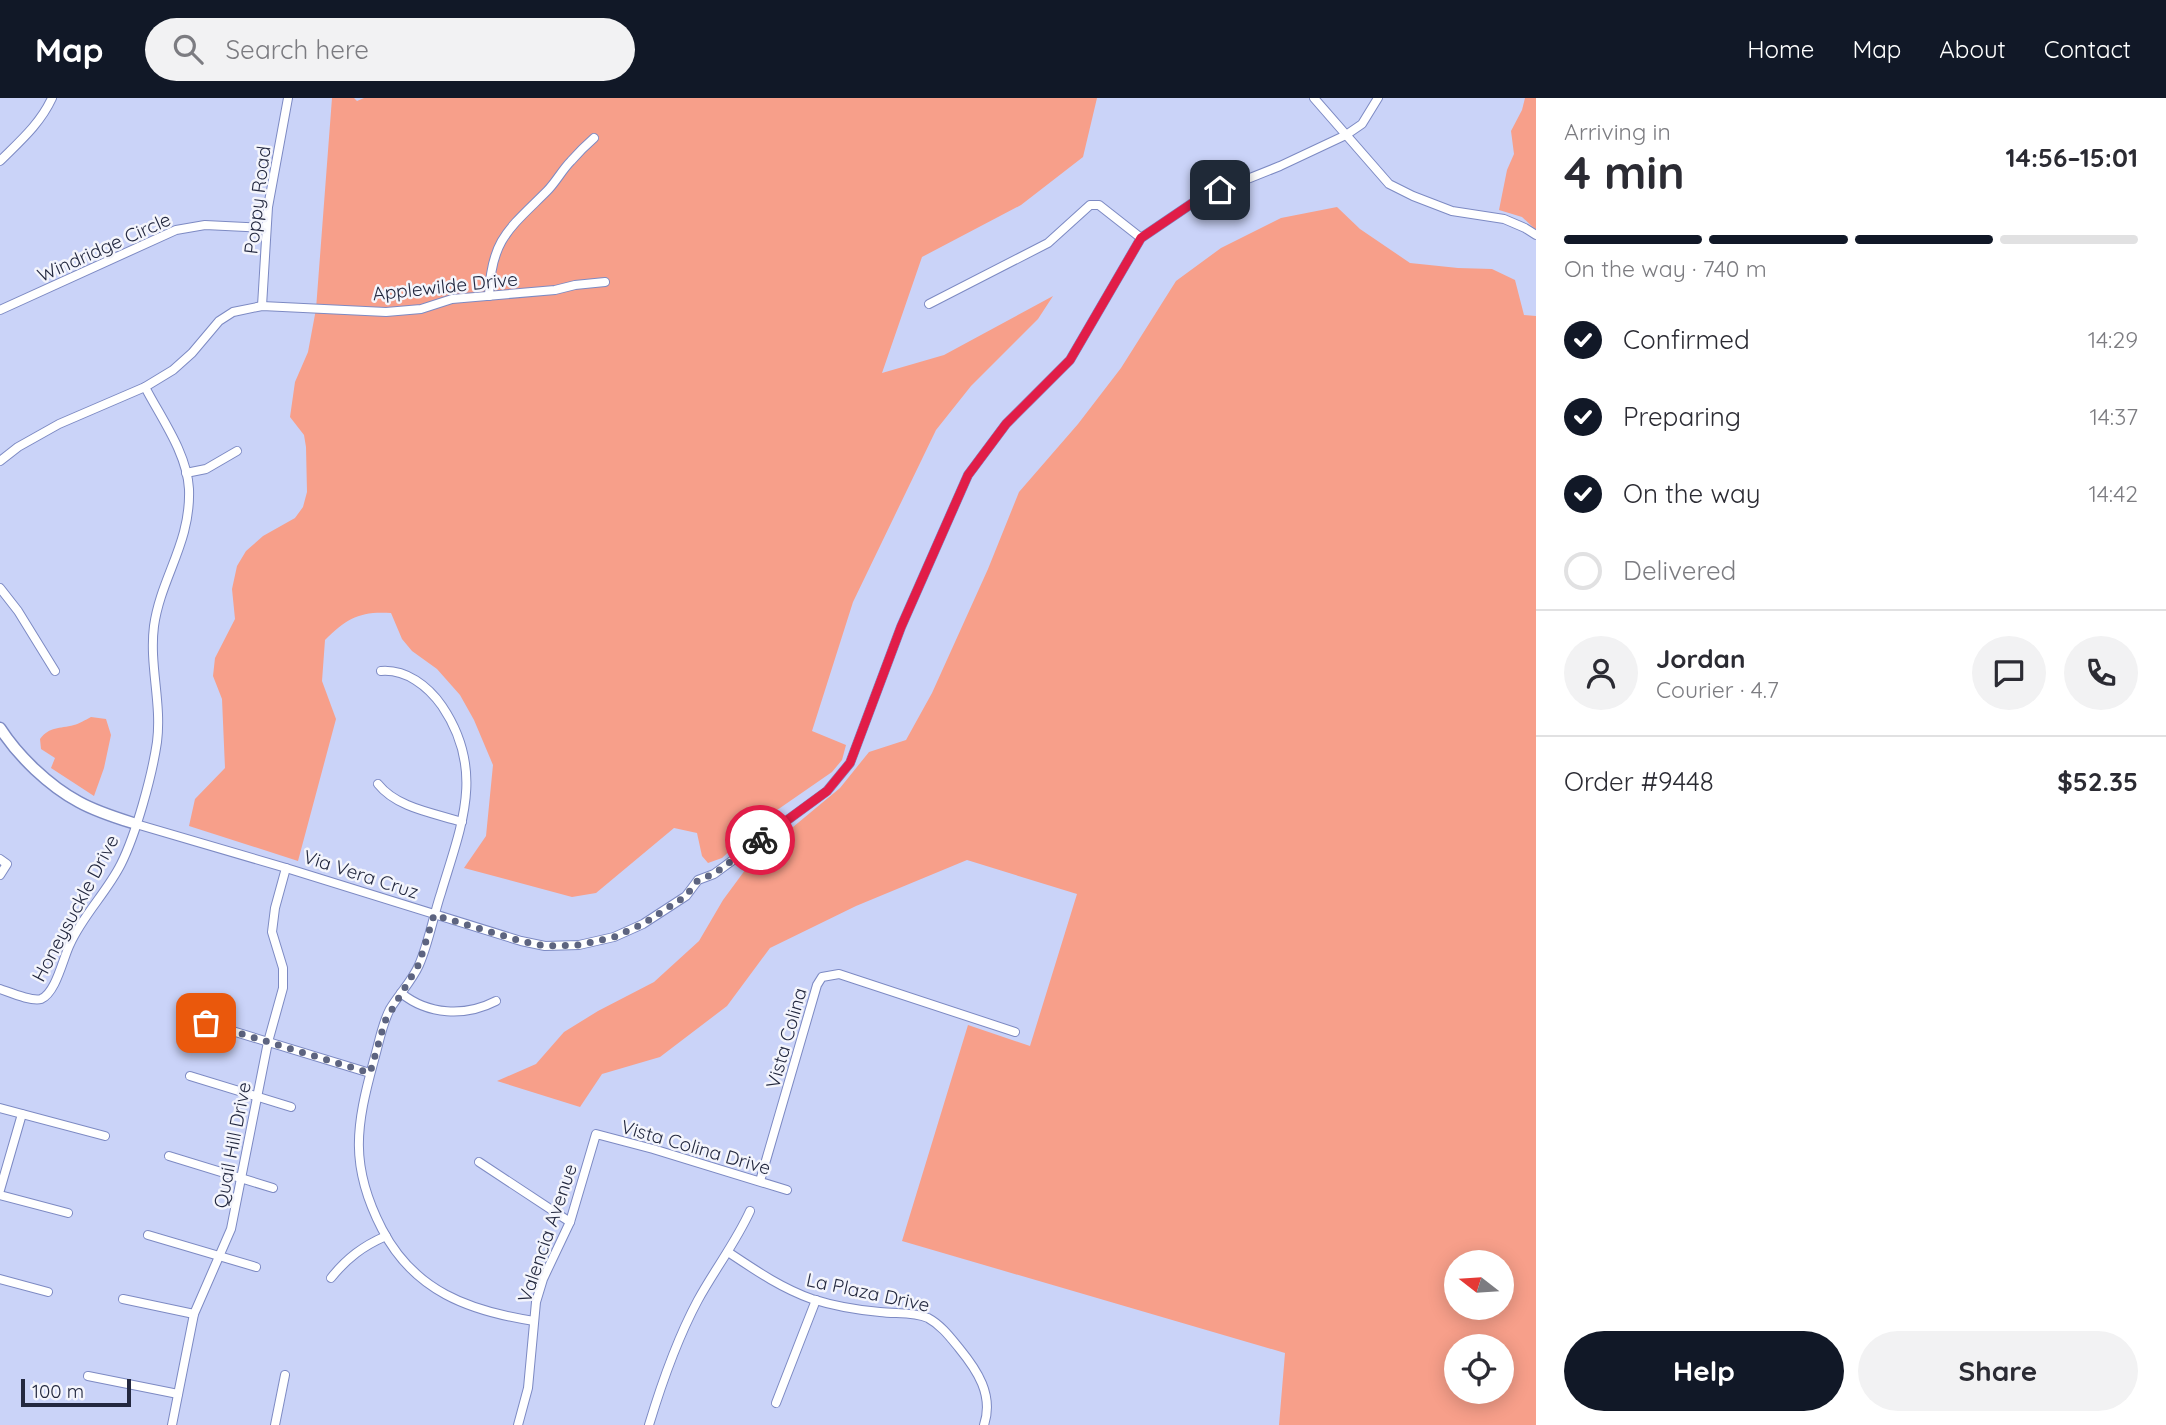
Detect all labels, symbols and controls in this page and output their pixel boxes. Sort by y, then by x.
search box [145,18,635,81]
text: Map [35,29,103,70]
icon: search [169,30,207,68]
text: Search here [225,33,369,66]
text: Home [1747,34,1814,64]
text: Map [1852,34,1901,64]
text: About [1939,34,2006,64]
text: Contact [2044,34,2131,64]
text: Arriving in [1564,117,1671,146]
text: 14:56–15:01 [2006,141,2138,174]
text: 4 min [1564,143,1685,201]
street label: Poppy Road [238,145,276,255]
pin [1190,160,1250,220]
icon: home [1201,171,1239,209]
street label: Windridge Circle [34,207,174,287]
text: On the way · 740 m [1564,254,1767,283]
street label: Applewilde Drive [371,266,519,306]
icon: check [1564,321,1602,359]
text: Confirmed [1623,323,1750,356]
text: 14:29 [2088,325,2138,354]
icon: check [1564,398,1602,436]
text: Preparing [1623,400,1741,433]
text: 14:37 [2090,402,2138,431]
icon: check [1564,475,1602,513]
text: On the way [1623,477,1761,510]
text: 14:42 [2089,479,2138,508]
text: Delivered [1623,554,1736,587]
button: person [1564,636,1638,710]
button: chat [1972,636,2046,710]
button: phone [2064,636,2138,710]
text: Jordan [1656,642,1745,675]
text: Courier · 4.7 [1656,675,1779,704]
text: Order #9448 [1564,765,1714,798]
text: $52.35 [2057,765,2138,798]
courier [725,805,795,875]
icon: bike [741,821,779,859]
street label: Honeysuckle Drive [26,830,124,986]
street label: Via Vera Cruz [300,844,422,904]
street label: Vista Colina [760,985,812,1091]
pin [176,993,236,1053]
icon: bag [187,1004,225,1042]
street label: Quail Hill Drive [208,1080,256,1210]
street label: Vista Colina Drive [618,1114,774,1180]
street label: Valencia Avenue [512,1160,582,1306]
north arrow [1444,1250,1514,1320]
map controls [1444,1250,1514,1404]
street label: La Plaza Drive [804,1267,932,1317]
button: Help [1564,1331,1844,1411]
button: Share [1858,1331,2138,1411]
button: locate [1444,1334,1514,1404]
scale bar [21,1376,131,1408]
text: 100 m [32,1379,84,1403]

